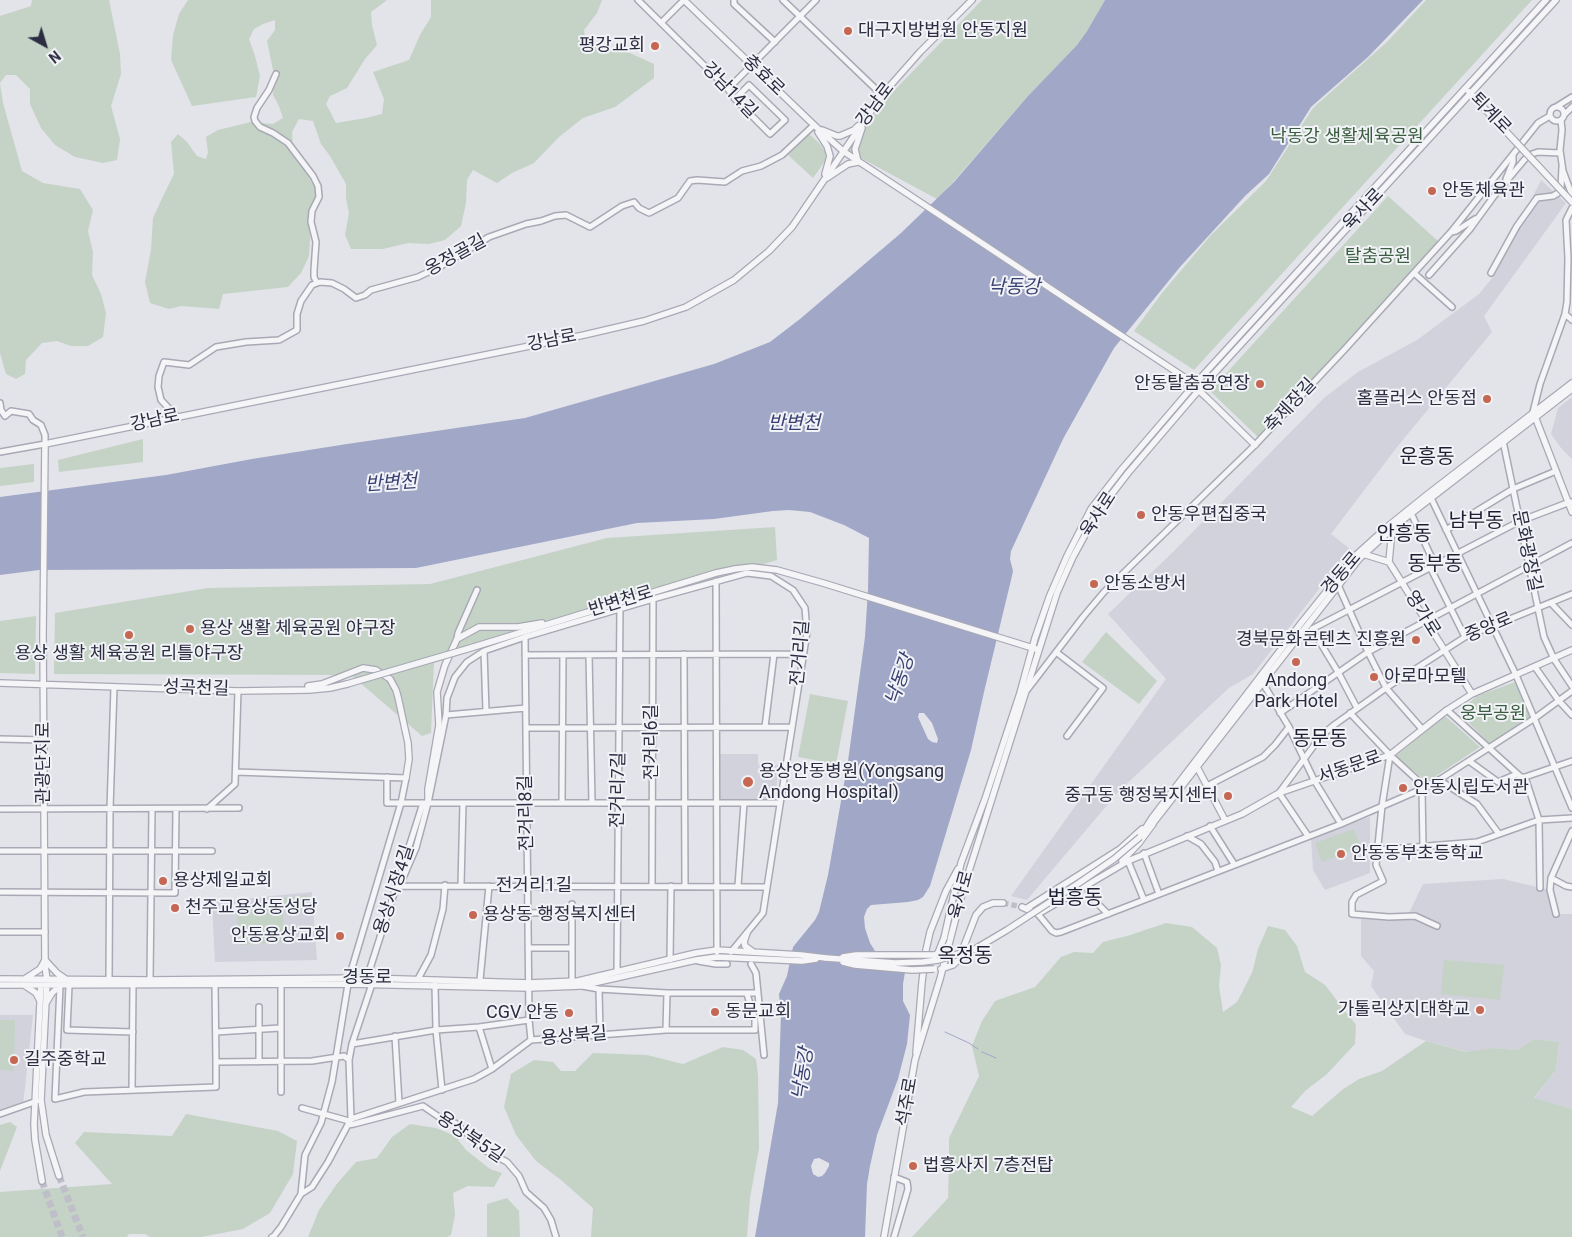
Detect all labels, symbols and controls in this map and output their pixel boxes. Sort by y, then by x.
north arrow [20,20,70,70]
place label: 대구지방법원 안동지원 [858,20,1028,42]
marker: 대구지방법원 안동지원 [842,25,854,37]
place label: 평강교회 [579,35,645,57]
marker: 평강교회 [649,40,661,52]
text: N [46,47,63,66]
street label: 충효로 [738,51,788,101]
street label: 강남14길 [697,58,761,124]
street label: 강남로 [852,79,900,131]
street label: 퇴계로 [1465,89,1515,139]
park label: 낙동강 생활체육공원 [1270,126,1424,148]
place label: 안동체육관 [1442,180,1525,202]
street label: 육사로 [1339,184,1389,236]
marker: 안동체육관 [1426,185,1438,197]
street label: 옹정골길 [422,230,490,282]
park label: 탈춤공원 [1345,246,1411,268]
water label: 낙동강 [988,277,1040,299]
street label: 강남로 [526,326,578,356]
place label: 안동탈춤공연장 [1134,373,1250,395]
street label: 축제장길 [1261,374,1321,438]
marker: 안동탈춤공연장 [1254,378,1266,390]
place label: 홈플러스 안동점 [1357,388,1477,410]
marker: 홈플러스 안동점 [1481,393,1493,405]
street label: 강남로 [128,405,182,437]
water label: 반변천 [768,413,820,435]
district label: 운흥동 [1399,446,1455,470]
water label: 반변천 [364,471,418,497]
street label: 육사로 [1076,488,1122,542]
place label: 안동우편집중국 [1151,504,1267,526]
street label: 문화광장길 [1507,508,1545,594]
marker: 안동우편집중국 [1135,509,1147,521]
district label: 남부동 [1448,510,1504,534]
district label: 안흥동 [1376,523,1432,547]
street label: 경동로 [1318,548,1366,600]
district label: 동부동 [1407,553,1463,577]
place label: 안동소방서 [1104,573,1187,595]
marker: 안동소방서 [1088,578,1100,590]
street label: 반변천로 [586,582,656,622]
street label: 영가로 [1400,587,1444,641]
street label: 중앙로 [1462,608,1516,648]
place label: 용상 생활 체육공원 야구장 [200,618,396,640]
street label: 전거리길 [787,619,815,687]
marker: 용상 생활 체육공원 야구장 [184,623,196,635]
marker: 용상 생활 체육공원 리틀야구장 [123,629,135,641]
place label: 경북문화콘텐츠 진흥원 [1236,629,1406,651]
marker: 경북문화콘텐츠 진흥원 [1410,634,1422,646]
place label: 용상 생활 체육공원 리틀야구장 [15,643,243,665]
water label: 낙동강 [882,651,920,709]
marker: Andong Park Hotel [1290,656,1302,668]
place label: 아로마모텔 [1384,666,1467,688]
place label: Andong Park Hotel [1254,670,1338,712]
marker: 아로마모텔 [1368,671,1380,683]
street label: 성곡천길 [163,677,229,701]
park label: 웅부공원 [1460,703,1526,725]
street label: 전거리6길 [641,704,663,780]
street label: 관광단지로 [33,722,55,804]
district label: 동문동 [1292,728,1348,752]
street label: 서동문로 [1315,747,1385,789]
street label: 전거리7길 [608,752,630,828]
place label: 용상안동병원(Yongsang Andong Hospital) [759,761,944,804]
street label: 전거리8길 [516,775,538,851]
marker: 용상안동병원(Yongsang Andong Hospital) [741,775,755,789]
place label: 안동시립도서관 [1413,777,1529,799]
marker: 안동시립도서관 [1397,782,1409,794]
place label: 중구동 행정복지센터 [1064,785,1218,807]
marker: 중구동 행정복지센터 [1222,790,1234,802]
street label: 용상시장4길 [370,842,420,938]
place label: 안동동부초등학교 [1351,843,1483,865]
marker: 안동동부초등학교 [1335,848,1347,860]
street label: 육사로 [945,868,979,922]
place label: 용상제일교회 [173,870,272,892]
marker: 용상제일교회 [157,875,169,887]
street label: 전거리1길 [496,875,572,897]
district label: 법흥동 [1047,887,1103,911]
place label: 천주교용상동성당 [185,897,317,919]
marker: 천주교용상동성당 [169,902,181,914]
place label: 용상동 행정복지센터 [483,904,637,926]
marker: 용상동 행정복지센터 [467,909,479,921]
place label: 안동용상교회 [231,925,330,947]
marker: 안동용상교회 [334,930,346,942]
district label: 옥정동 [937,945,993,969]
street label: 경동로 [342,967,392,989]
place label: 가톨릭상지대학교 [1338,999,1470,1021]
place label: 동문교회 [725,1001,791,1023]
place label: CGV 안동 [486,1002,559,1024]
marker: 가톨릭상지대학교 [1474,1004,1486,1016]
marker: 동문교회 [709,1006,721,1018]
marker: CGV 안동 [563,1007,575,1019]
street label: 용상북길 [540,1023,608,1051]
water label: 낙동강 [789,1046,819,1102]
place label: 길주중학교 [24,1049,107,1071]
marker: 길주중학교 [8,1054,20,1066]
street label: 석주로 [893,1076,923,1128]
street label: 용상북5길 [432,1108,508,1168]
place label: 법흥사지 7층전탑 [923,1155,1054,1177]
marker: 법흥사지 7층전탑 [907,1160,919,1172]

